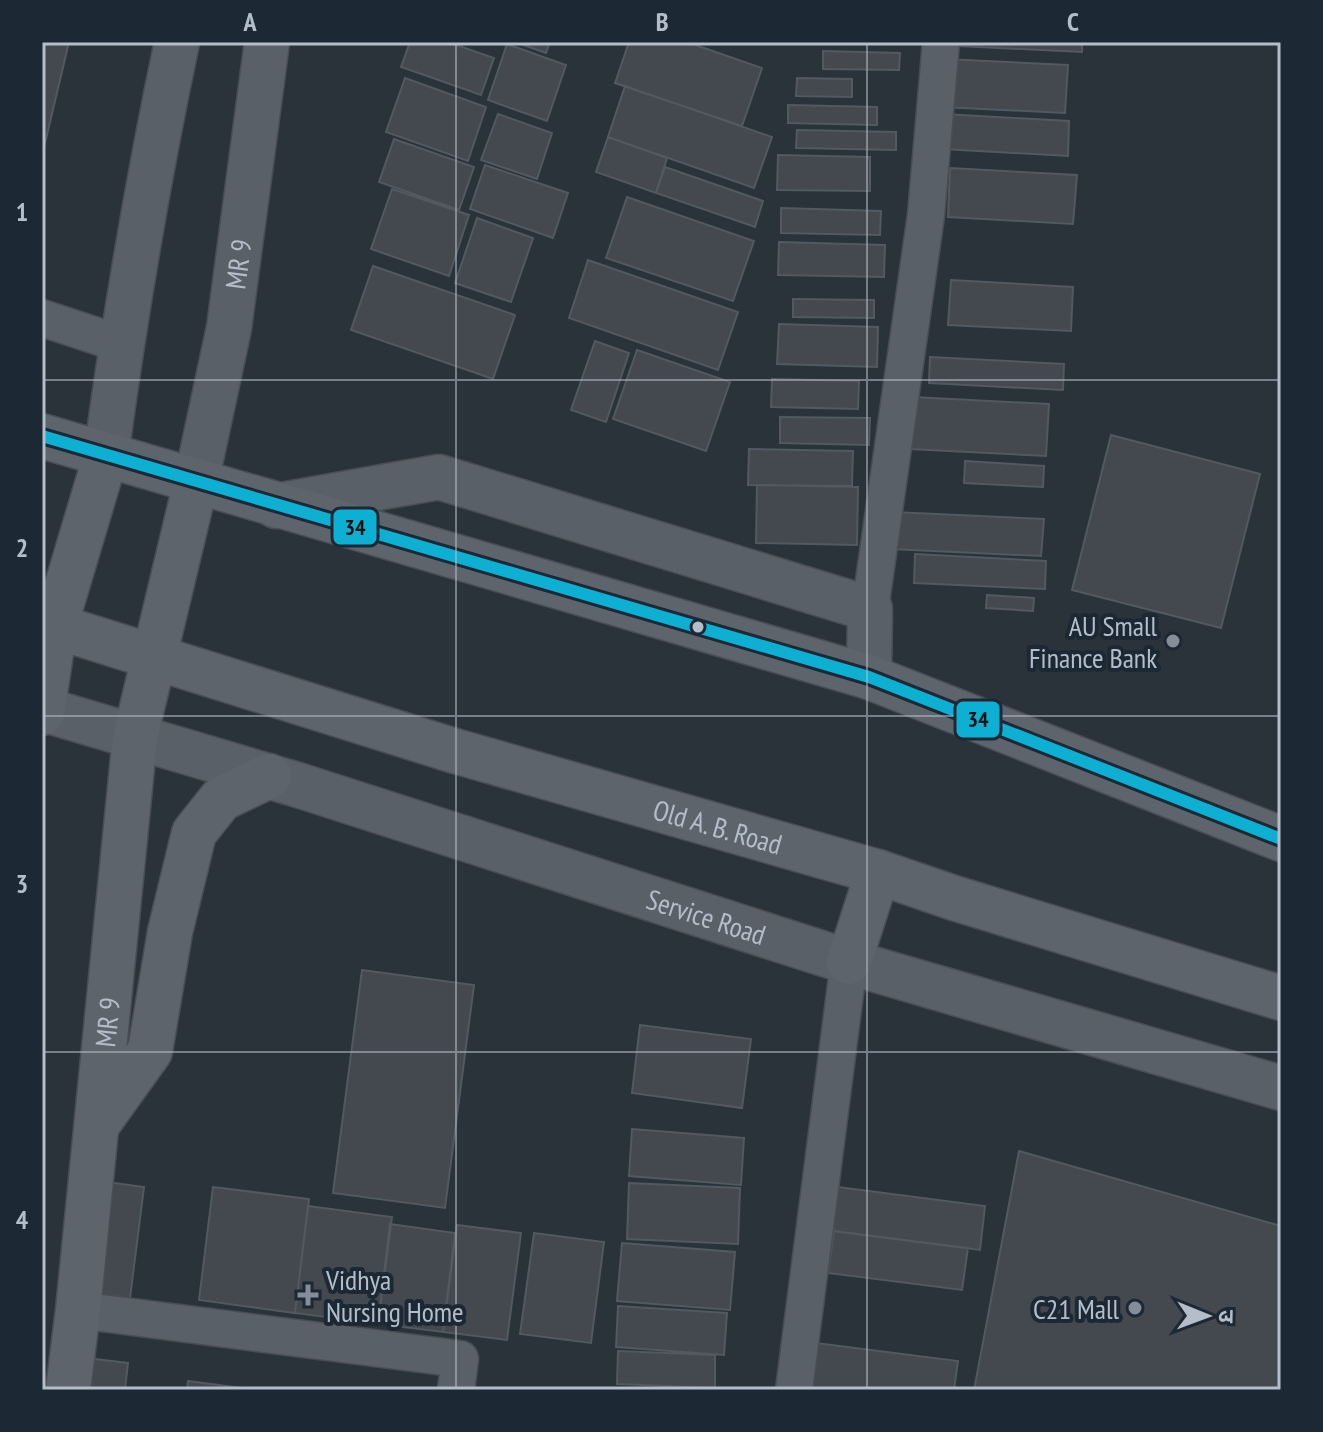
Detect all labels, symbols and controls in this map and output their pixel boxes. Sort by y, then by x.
text: A [242,5,257,38]
text: B [656,5,669,38]
text: C [1067,5,1079,38]
text: 1 [16,195,28,228]
street label: MR 9 [216,237,259,291]
line badge: 34 [332,508,378,546]
text: 34 [344,513,366,541]
text: 2 [16,531,28,564]
place label: AU Small Finance Bank [1029,607,1157,676]
unlabelled marker [690,619,706,635]
marker: AU Small Finance Bank [1164,632,1182,650]
line badge: 34 [955,700,1001,739]
text: 34 [967,705,989,733]
street label: Old A. B. Road [649,790,786,862]
text: 3 [16,867,28,900]
street label: Service Road [642,880,771,953]
street label: MR 9 [86,995,128,1049]
text: 4 [16,1203,29,1236]
place label: Vidhya Nursing Home [325,1261,464,1330]
north arrow [1167,1276,1247,1356]
marker: Vidhya Nursing Home [297,1284,319,1306]
place label: C21 Mall [1033,1290,1119,1327]
marker: C21 Mall [1126,1299,1144,1317]
text: उ [1213,1310,1241,1324]

